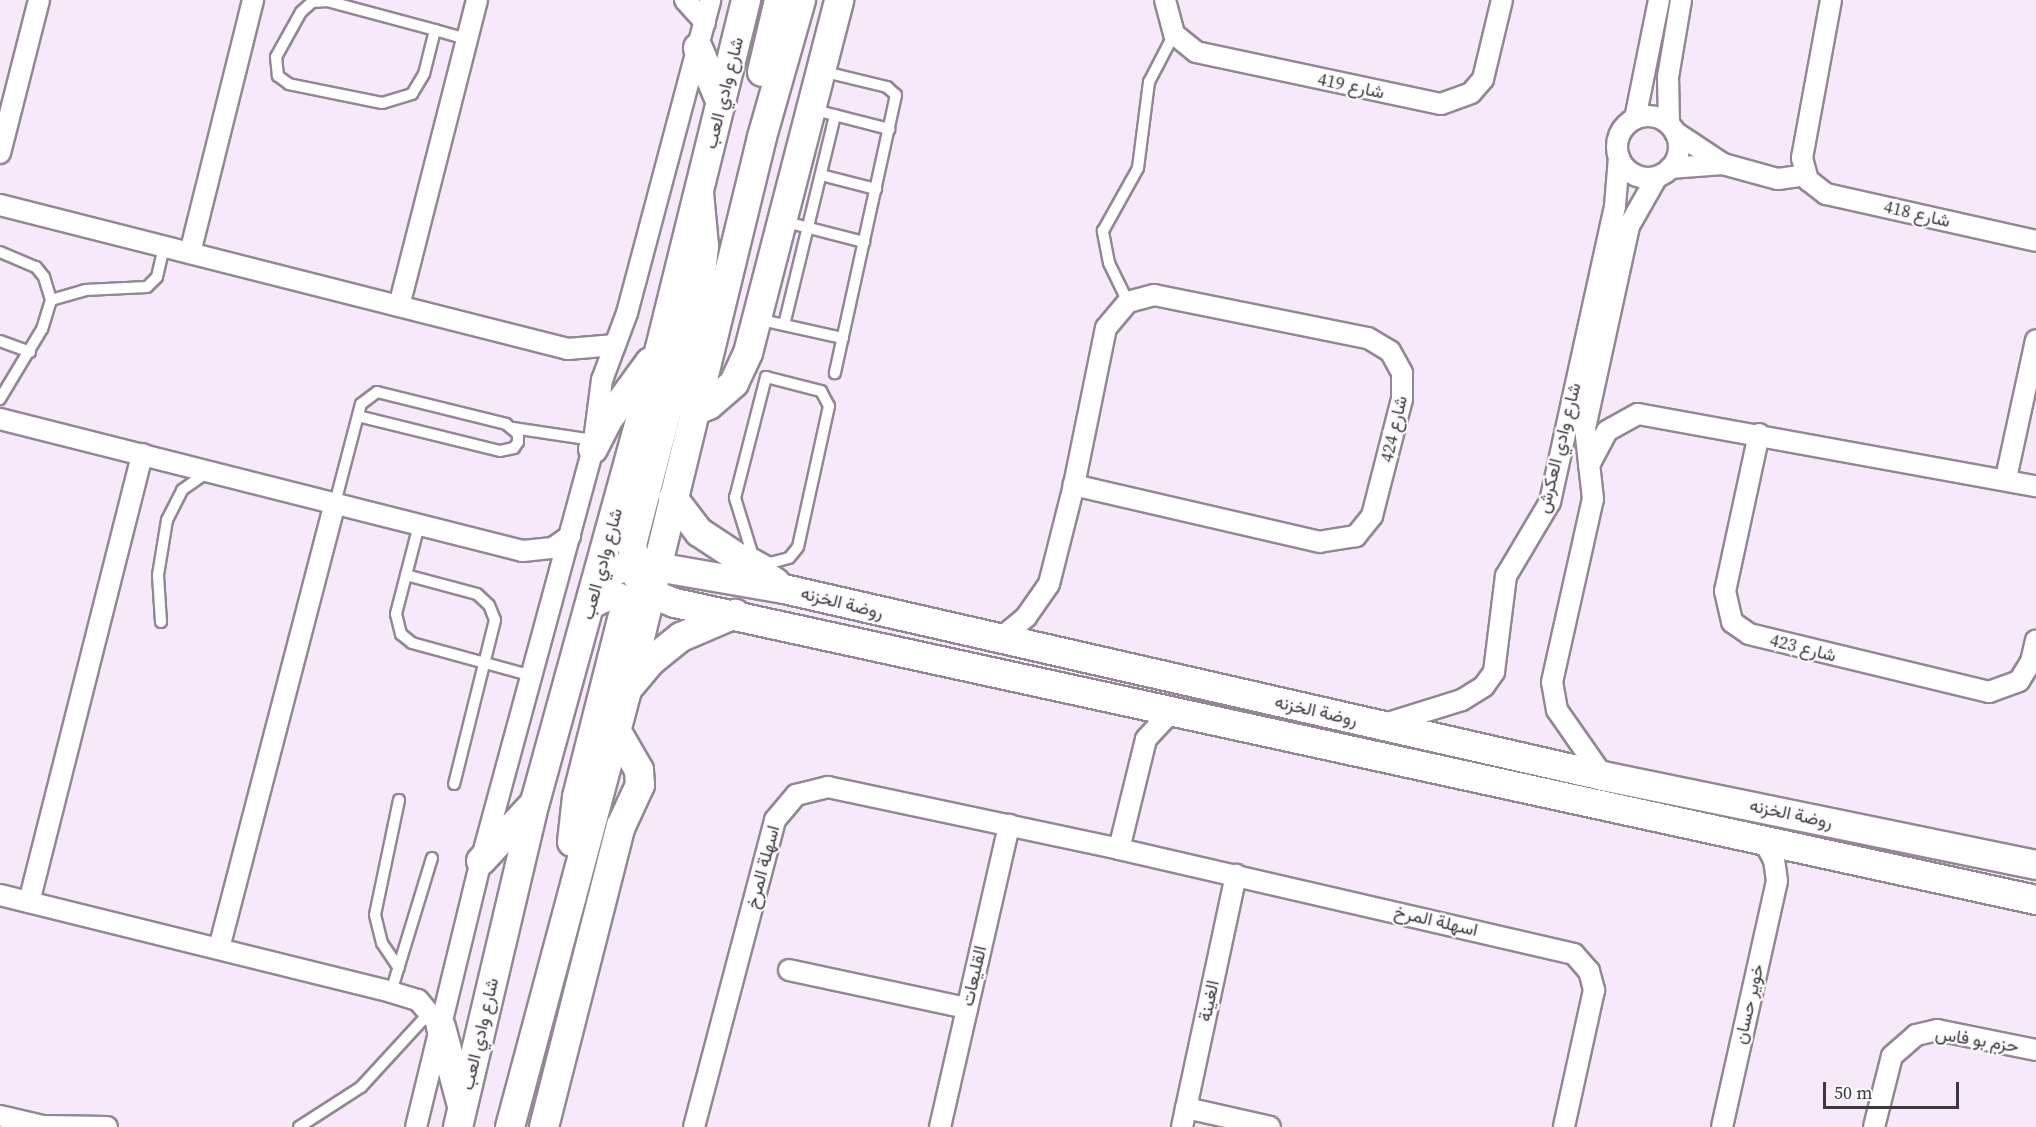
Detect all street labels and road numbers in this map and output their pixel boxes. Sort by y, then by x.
street label: شارع وادي العب [700,35,748,151]
street label: شارع 419 [1316,68,1386,104]
street label: شارع 418 [1882,196,1952,232]
street label: شارع وادي العكرش [1532,381,1586,515]
street label: شارع 424 [1376,394,1412,464]
street label: شارع وادي العب [577,506,627,622]
street label: روضة الخزنه [798,582,886,624]
street label: شارع 423 [1768,629,1838,667]
street label: روضة الخزنه [1273,691,1359,731]
street label: روضة الخزنه [1748,795,1834,833]
street label: اسهلة المرخ [742,823,784,911]
street label: اسهلة المرخ [1392,901,1480,941]
street label: القليعات [957,944,991,1008]
street label: خوير حسان [1729,962,1769,1046]
street label: شارع وادي العب [457,976,503,1092]
street label: الغينة [1194,978,1224,1024]
street label: حزم بو فاس [1934,1023,2020,1057]

